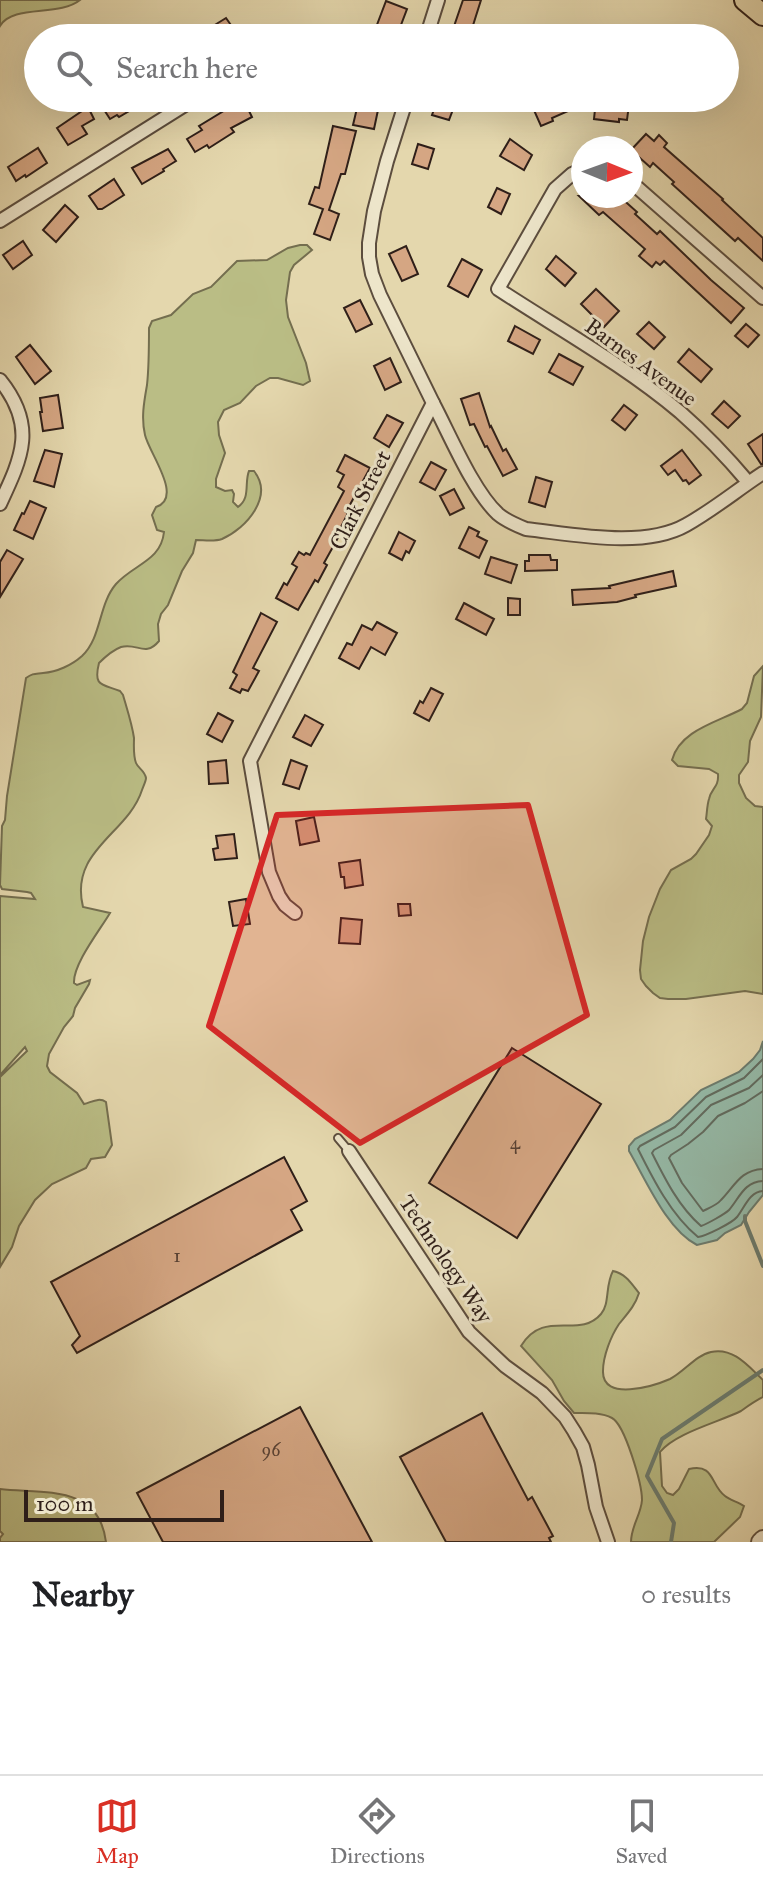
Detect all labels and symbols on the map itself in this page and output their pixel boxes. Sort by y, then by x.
north arrow [571,136,643,208]
street label: Barnes Avenue [580,312,702,412]
street label: Clark Street [323,446,397,554]
house number: 4 [510,1132,521,1154]
street label: Technology Way [393,1190,499,1329]
house number: 1 [173,1245,181,1267]
house number: 96 [262,1439,281,1461]
scale bar [24,1486,224,1522]

